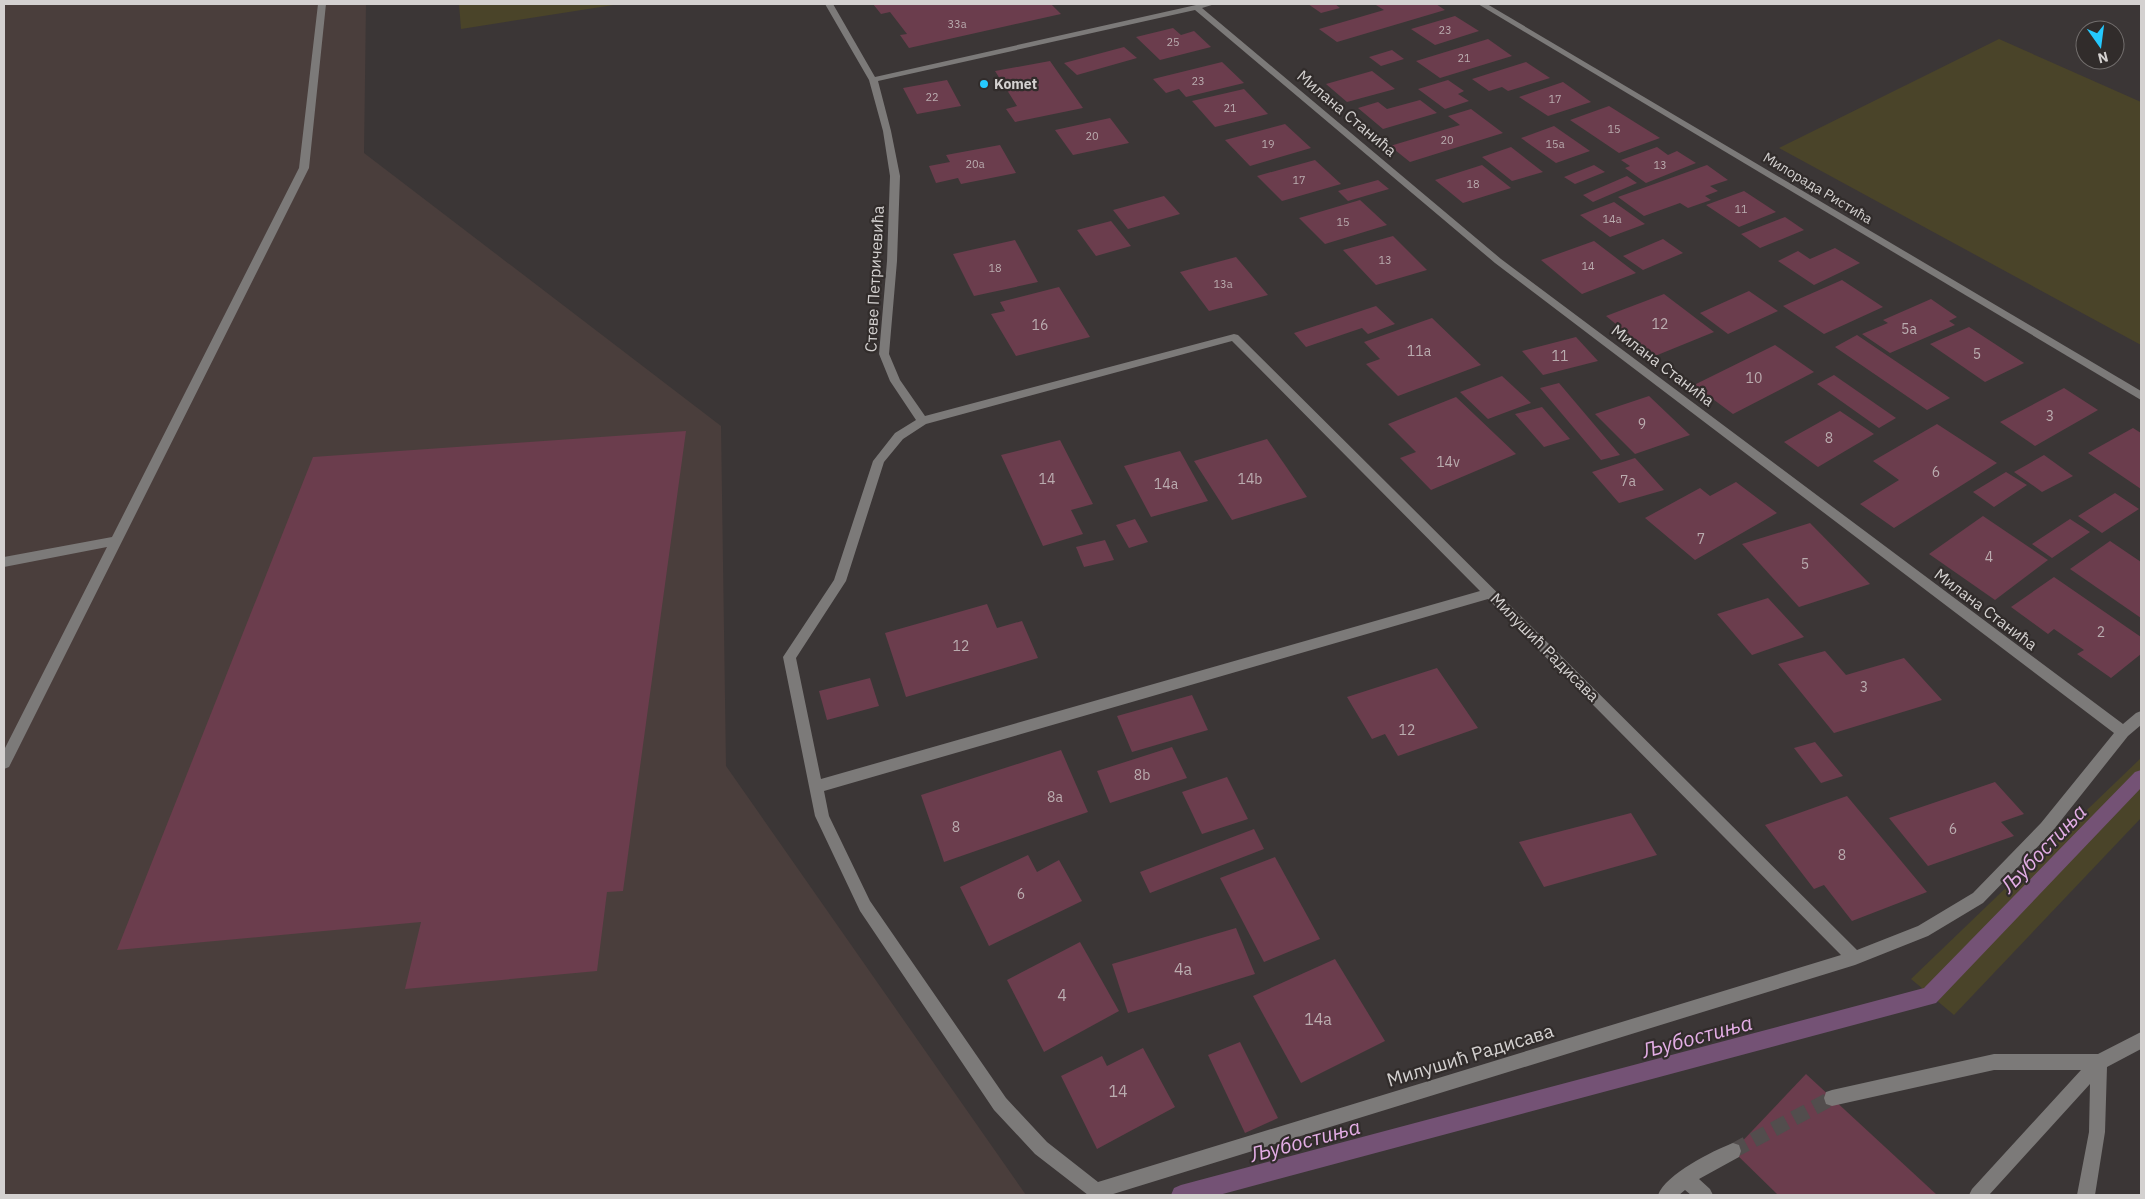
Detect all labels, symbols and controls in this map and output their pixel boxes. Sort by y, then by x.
house number: 33a [947,17,967,31]
north arrow [2075,20,2125,70]
house number: 23 [1438,23,1452,37]
house number: 25 [1166,35,1180,49]
text: N [2096,48,2110,68]
house number: 21 [1457,51,1471,65]
street label: Милана Станића [1293,65,1401,161]
house number: 23 [1191,74,1205,88]
place label: Komet [994,75,1037,93]
marker: Komet [978,78,990,90]
house number: 22 [925,90,939,104]
house number: 17 [1548,92,1562,106]
house number: 21 [1223,101,1237,115]
house number: 15 [1607,122,1621,136]
house number: 20 [1085,129,1099,143]
house number: 20 [1440,133,1454,147]
house number: 19 [1261,137,1275,151]
house number: 15a [1545,137,1565,151]
street label: Милорада Ристића [1760,148,1876,228]
house number: 20a [965,157,985,171]
house number: 13 [1653,158,1667,172]
house number: 17 [1292,173,1306,187]
house number: 18 [1466,177,1480,191]
house number: 11 [1734,202,1748,216]
street label: Стеве Петричевића [860,205,888,353]
house number: 14a [1602,212,1622,226]
house number: 15 [1336,215,1350,229]
house number: 13 [1378,253,1392,267]
house number: 14 [1581,259,1595,273]
house number: 18 [988,261,1002,275]
house number: 13a [1213,277,1233,291]
house number: 12 [1652,315,1668,333]
house number: 16 [1032,316,1048,334]
street label: Милана Станића [1607,320,1719,411]
house number: 5a [1901,320,1917,338]
house number: 11a [1407,342,1432,360]
house number: 5 [1973,345,1981,363]
house number: 11 [1552,347,1568,365]
house number: 10 [1746,369,1762,387]
house number: 3 [2046,407,2054,425]
house number: 9 [1638,415,1646,433]
house number: 8 [1825,429,1833,447]
house number: 14v [1436,453,1460,471]
house number: 6 [1932,463,1940,481]
house number: 14 [1039,470,1055,488]
house number: 14b [1238,470,1262,488]
house number: 7a [1620,472,1636,490]
house number: 14a [1154,475,1179,493]
house number: 7 [1697,530,1705,548]
house number: 4 [1985,548,1993,566]
house number: 5 [1801,555,1809,573]
street label: Милана Станића [1930,564,2042,655]
street label: Милушић Радисава [1486,588,1604,706]
house number: 2 [2097,623,2105,641]
house number: 12 [953,637,969,655]
house number: 3 [1860,678,1868,696]
house number: 12 [1399,721,1415,739]
house number: 8b [1134,766,1150,784]
house number: 8a [1047,788,1063,806]
water label: Љубостиња [1993,798,2092,899]
house number: 8 [952,818,960,836]
house number: 6 [1949,820,1957,838]
house number: 8 [1838,846,1846,864]
house number: 6 [1017,885,1025,903]
house number: 4a [1174,959,1193,979]
house number: 4 [1057,985,1067,1005]
water label: Љубостиња [1638,1008,1755,1064]
house number: 14a [1304,1009,1332,1029]
street label: Милушић Радисава [1384,1018,1556,1092]
house number: 14 [1108,1081,1128,1101]
water label: Љубостиња [1246,1112,1363,1168]

